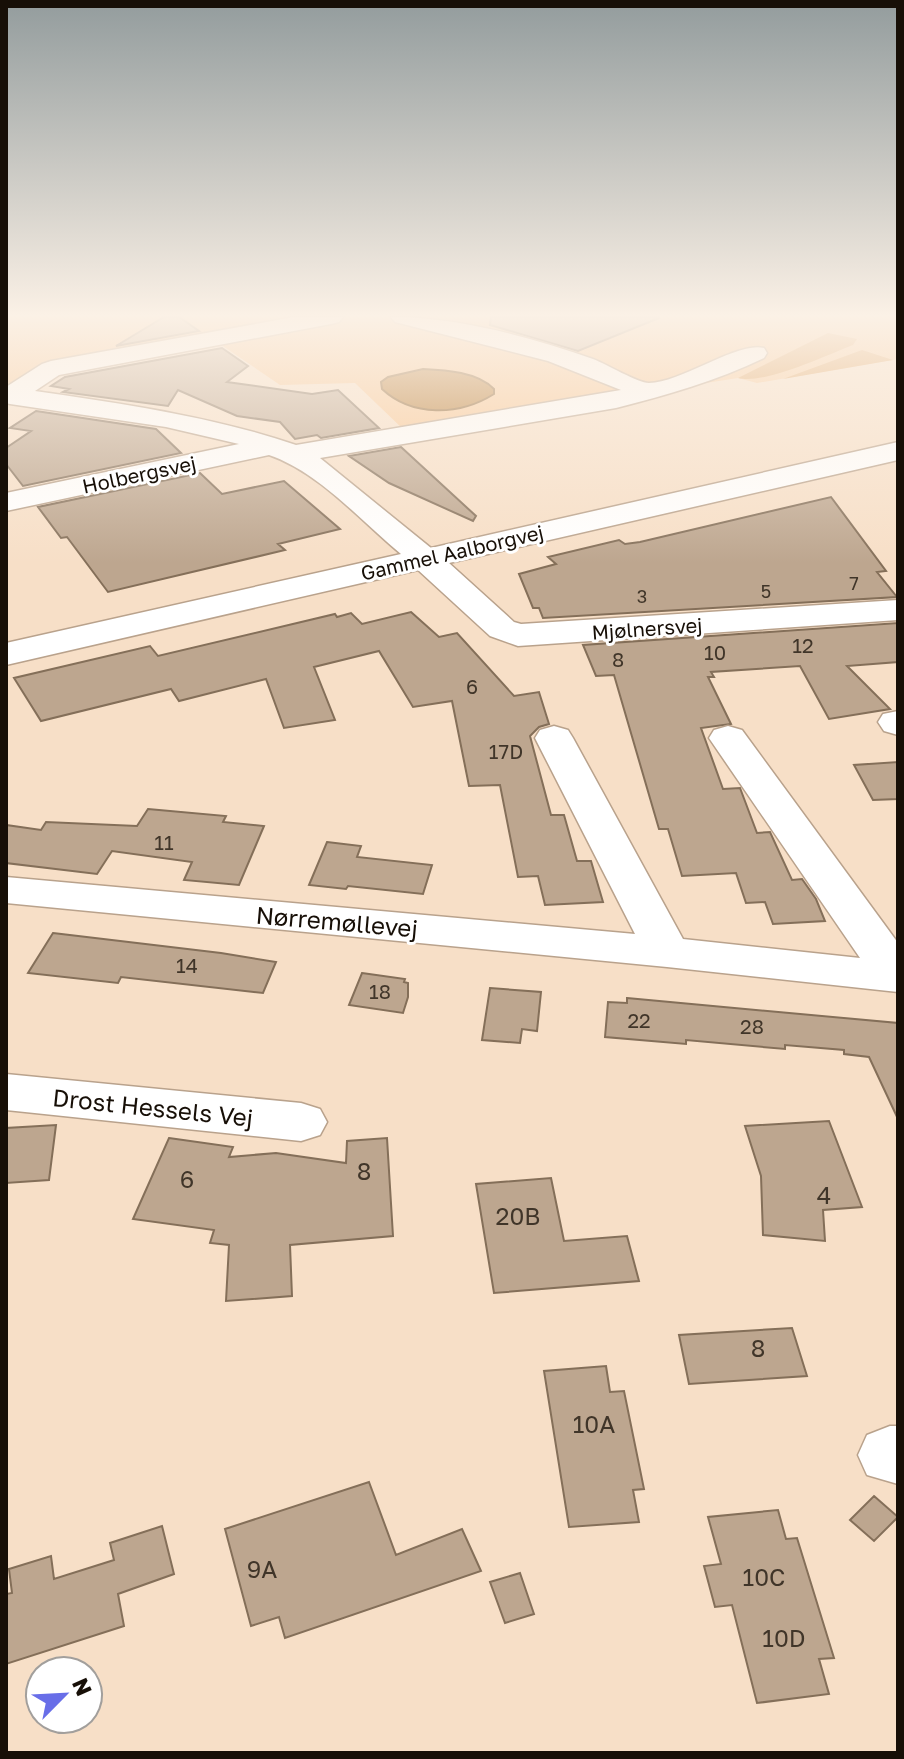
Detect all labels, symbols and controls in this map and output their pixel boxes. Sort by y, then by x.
street label: Holbergsvej [80,450,198,498]
street label: Gammel Aalborgvej [358,519,546,585]
house number: 7 [849,572,859,594]
house number: 5 [761,580,771,602]
house number: 3 [637,585,647,607]
street label: Mjølnersvej [591,612,703,644]
house number: 12 [792,633,814,657]
house number: 10 [704,640,726,664]
house number: 8 [612,647,624,671]
house number: 6 [466,674,478,698]
house number: 17D [489,739,523,763]
house number: 11 [154,830,174,854]
street label: Nørremøllevej [255,899,419,943]
house number: 14 [176,953,198,977]
house number: 18 [369,979,391,1003]
house number: 22 [627,1008,651,1032]
house number: 28 [740,1014,764,1038]
street label: Drost Hessels Vej [51,1082,255,1132]
house number: 8 [357,1156,371,1185]
house number: 6 [180,1164,194,1193]
house number: 4 [817,1180,831,1209]
house number: 20B [496,1201,540,1230]
house number: 8 [751,1333,765,1362]
house number: 10A [573,1409,615,1438]
house number: 9A [247,1554,277,1583]
house number: 10C [743,1562,785,1591]
house number: 10D [762,1623,806,1652]
north arrow [24,1655,104,1735]
text: N [67,1674,98,1700]

